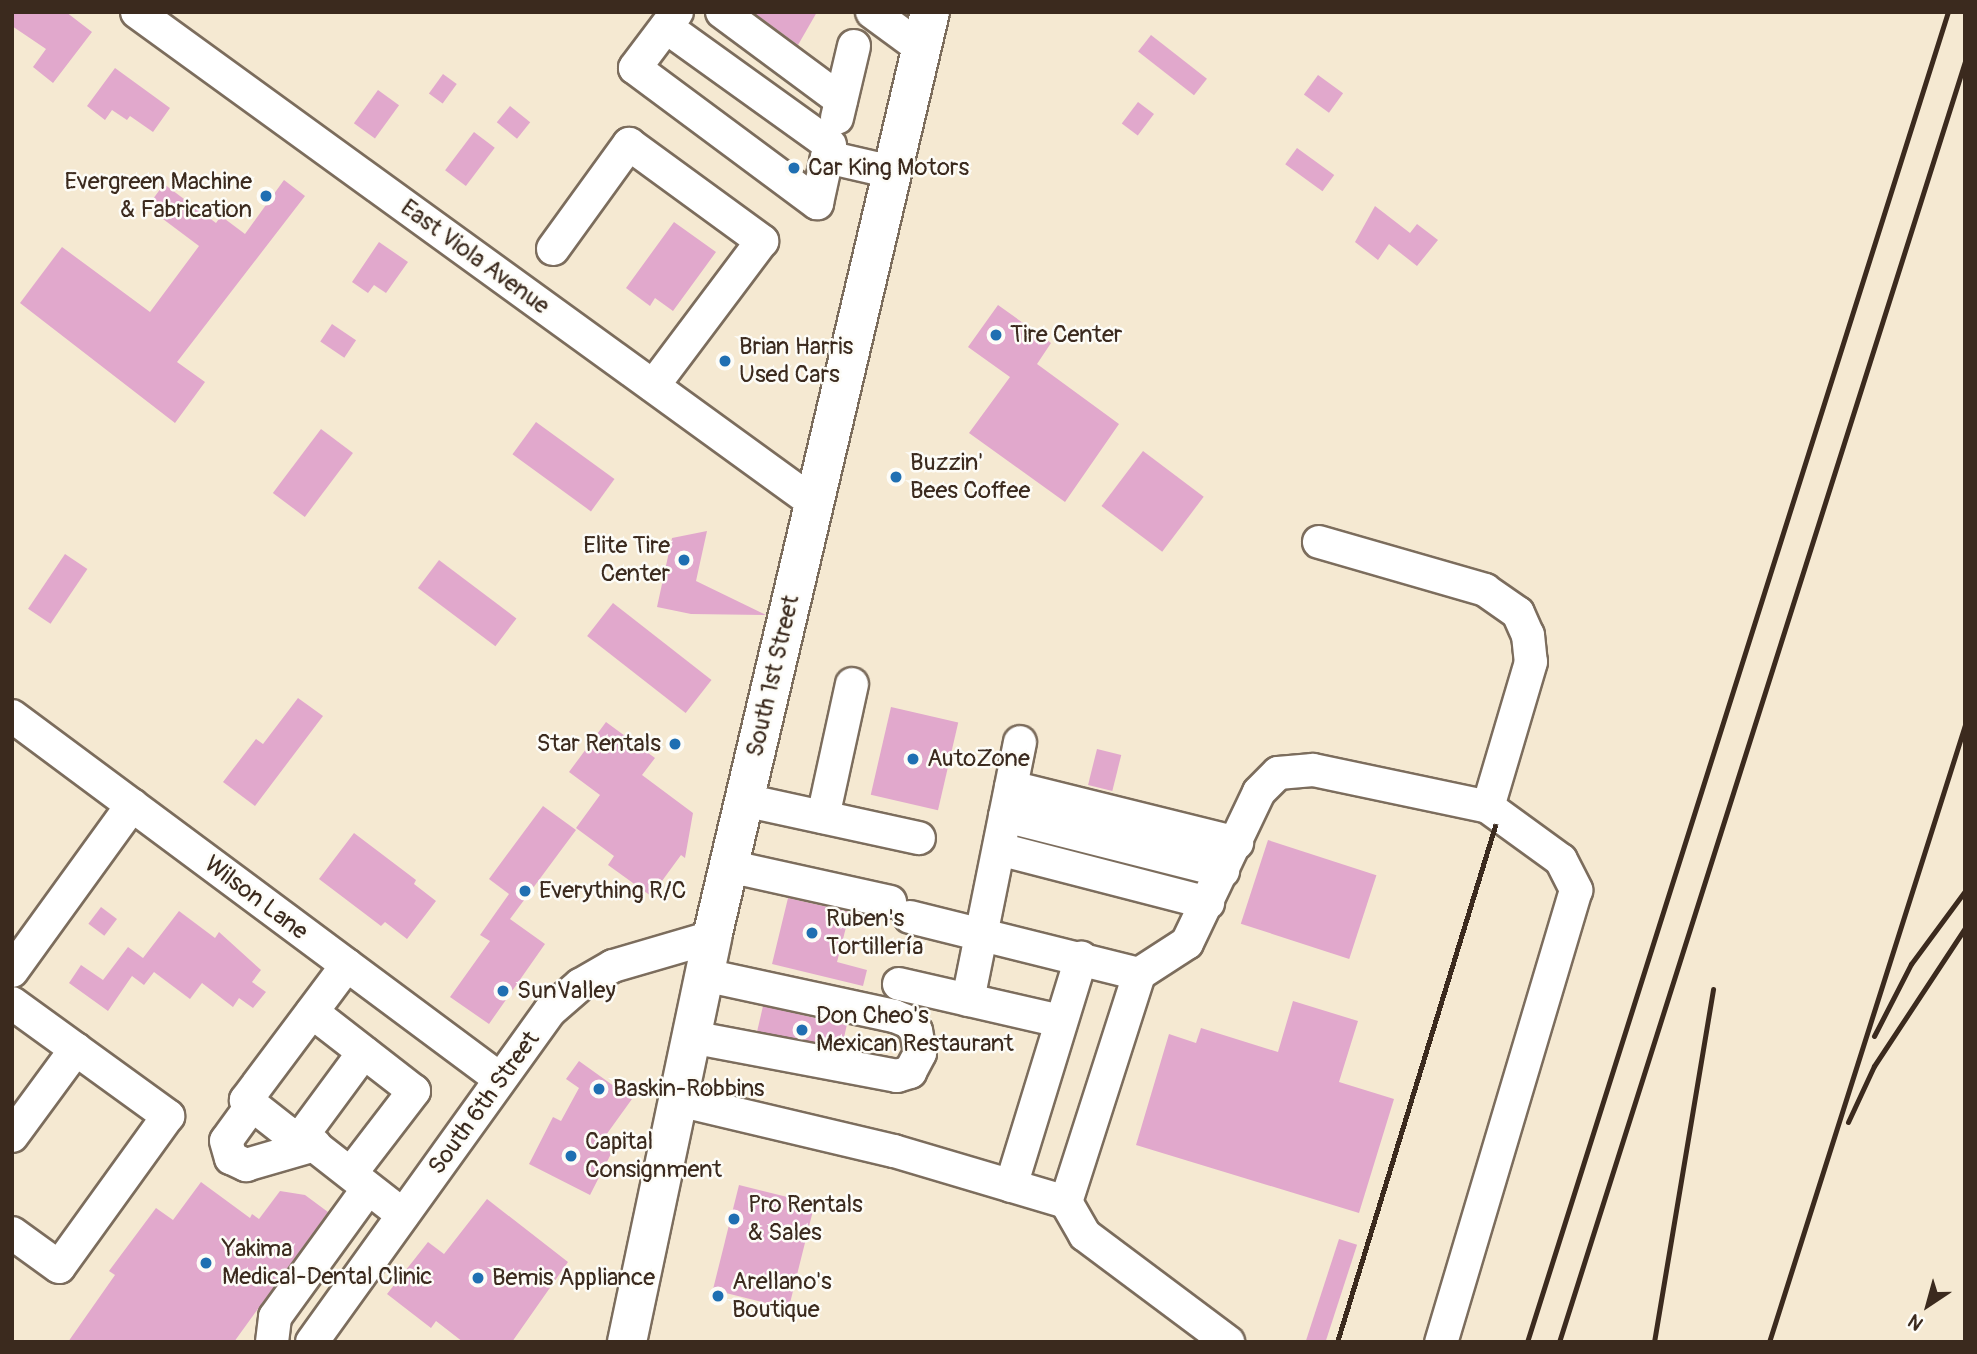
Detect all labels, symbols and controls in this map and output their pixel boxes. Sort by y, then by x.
place label: Car King Motors [808,154,969,182]
marker: Car King Motors [786,160,802,176]
place label: Evergreen Machine & Fabrication [65,168,252,224]
marker: Evergreen Machine & Fabrication [258,188,274,204]
street label: East Viola Avenue [395,193,555,321]
place label: Tire Center [1010,321,1122,349]
marker: Tire Center [988,327,1004,343]
place label: Brian Harris Used Cars [739,333,853,389]
marker: Brian Harris Used Cars [717,353,733,369]
place label: Buzzin' Bees Coffee [910,449,1030,505]
marker: Buzzin' Bees Coffee [888,469,904,485]
place label: Elite Tire Center [583,532,670,588]
marker: Elite Tire Center [676,552,692,568]
street label: South 1st Street [740,592,806,760]
place label: Star Rentals [537,730,661,758]
marker: Star Rentals [667,736,683,752]
place label: AutoZone [927,745,1030,773]
marker: AutoZone [905,751,921,767]
street label: Wilson Lane [199,850,313,946]
place label: Everything R/C [539,877,686,905]
marker: Everything R/C [517,883,533,899]
place label: Ruben's Tortillería [826,905,923,961]
marker: Ruben's Tortillería [804,925,820,941]
place label: SunValley [517,977,616,1005]
marker: SunValley [495,983,511,999]
place label: Don Cheo's Mexican Restaurant [816,1002,1014,1058]
marker: Don Cheo's Mexican Restaurant [794,1022,810,1038]
street label: South 6th Street [422,1026,546,1180]
place label: Baskin-Robbins [613,1075,765,1103]
marker: Baskin-Robbins [591,1081,607,1097]
place label: Capital Consignment [585,1128,722,1184]
marker: Capital Consignment [563,1148,579,1164]
place label: Pro Rentals & Sales [748,1191,863,1247]
marker: Pro Rentals & Sales [726,1211,742,1227]
place label: Yakima Medical-Dental Clinic [222,1235,433,1291]
marker: Yakima Medical-Dental Clinic [196,1253,216,1273]
place label: Bemis Appliance [492,1264,655,1292]
place label: Arellano's Boutique [732,1268,832,1324]
marker: Bemis Appliance [470,1270,486,1286]
north arrow [1893,1270,1963,1340]
marker: Arellano's Boutique [710,1288,726,1304]
text: N [1903,1309,1928,1335]

